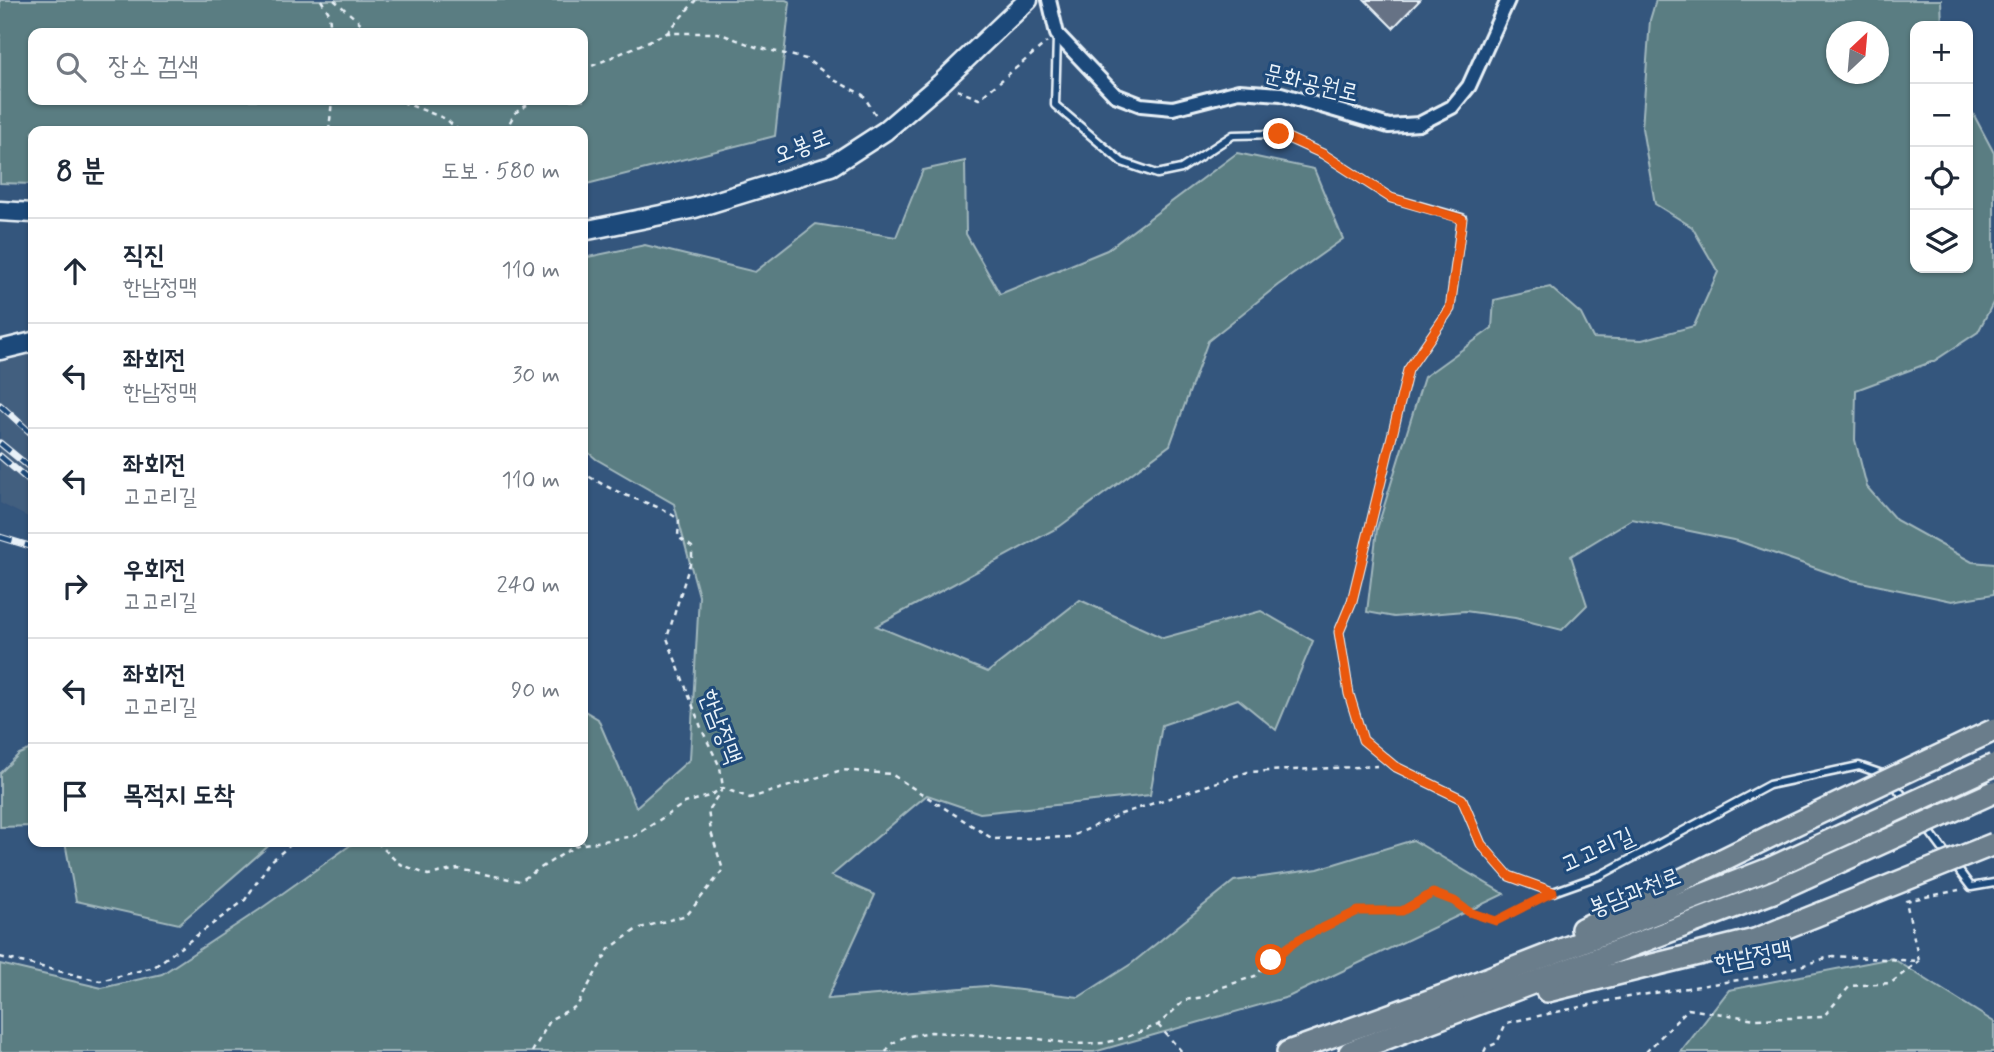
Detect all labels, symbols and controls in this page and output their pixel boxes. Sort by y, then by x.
north arrow [1826,21,1889,84]
map controls [1910,21,1973,273]
button: + [1910,21,1973,84]
search box [28,28,588,105]
icon: search [52,48,90,86]
text: 장소 검색 [108,50,199,84]
street label: 문화공원로 [1260,58,1362,110]
button: − [1910,84,1973,147]
route end [1263,118,1294,149]
street label: 오봉로 [769,122,835,172]
button: locate [1910,147,1973,210]
text: 8 분 [56,152,105,191]
text: 도보 · 580 m [441,157,560,187]
button: layers [1910,210,1973,273]
text: 직진 [123,239,165,273]
icon: ahead [56,252,94,290]
text: 110 m [501,256,560,286]
text: 한남정맥 [123,273,197,303]
text: 좌회전 [123,344,186,378]
icon: left [56,357,94,395]
text: 30 m [512,361,560,391]
text: 한남정맥 [123,378,197,408]
text: 좌회전 [123,449,186,483]
icon: left [56,462,94,500]
text: 110 m [501,466,560,496]
text: 고고리길 [123,483,197,513]
text: 우회전 [123,554,186,588]
icon: right [56,567,94,605]
text: 240 m [496,571,560,601]
text: 고고리길 [123,588,197,618]
text: 좌회전 [123,659,186,693]
icon: left [56,672,94,710]
text: 90 m [511,676,560,706]
street label: 한남정맥 [692,685,748,769]
text: 고고리길 [123,693,197,723]
icon: arrive [56,777,94,815]
text: 목적지 도착 [123,779,235,813]
street label: 고고리길 [1556,821,1640,881]
street label: 봉담과천로 [1584,861,1686,925]
street label: 한남정맥 [1712,934,1794,980]
route start [1255,944,1286,975]

